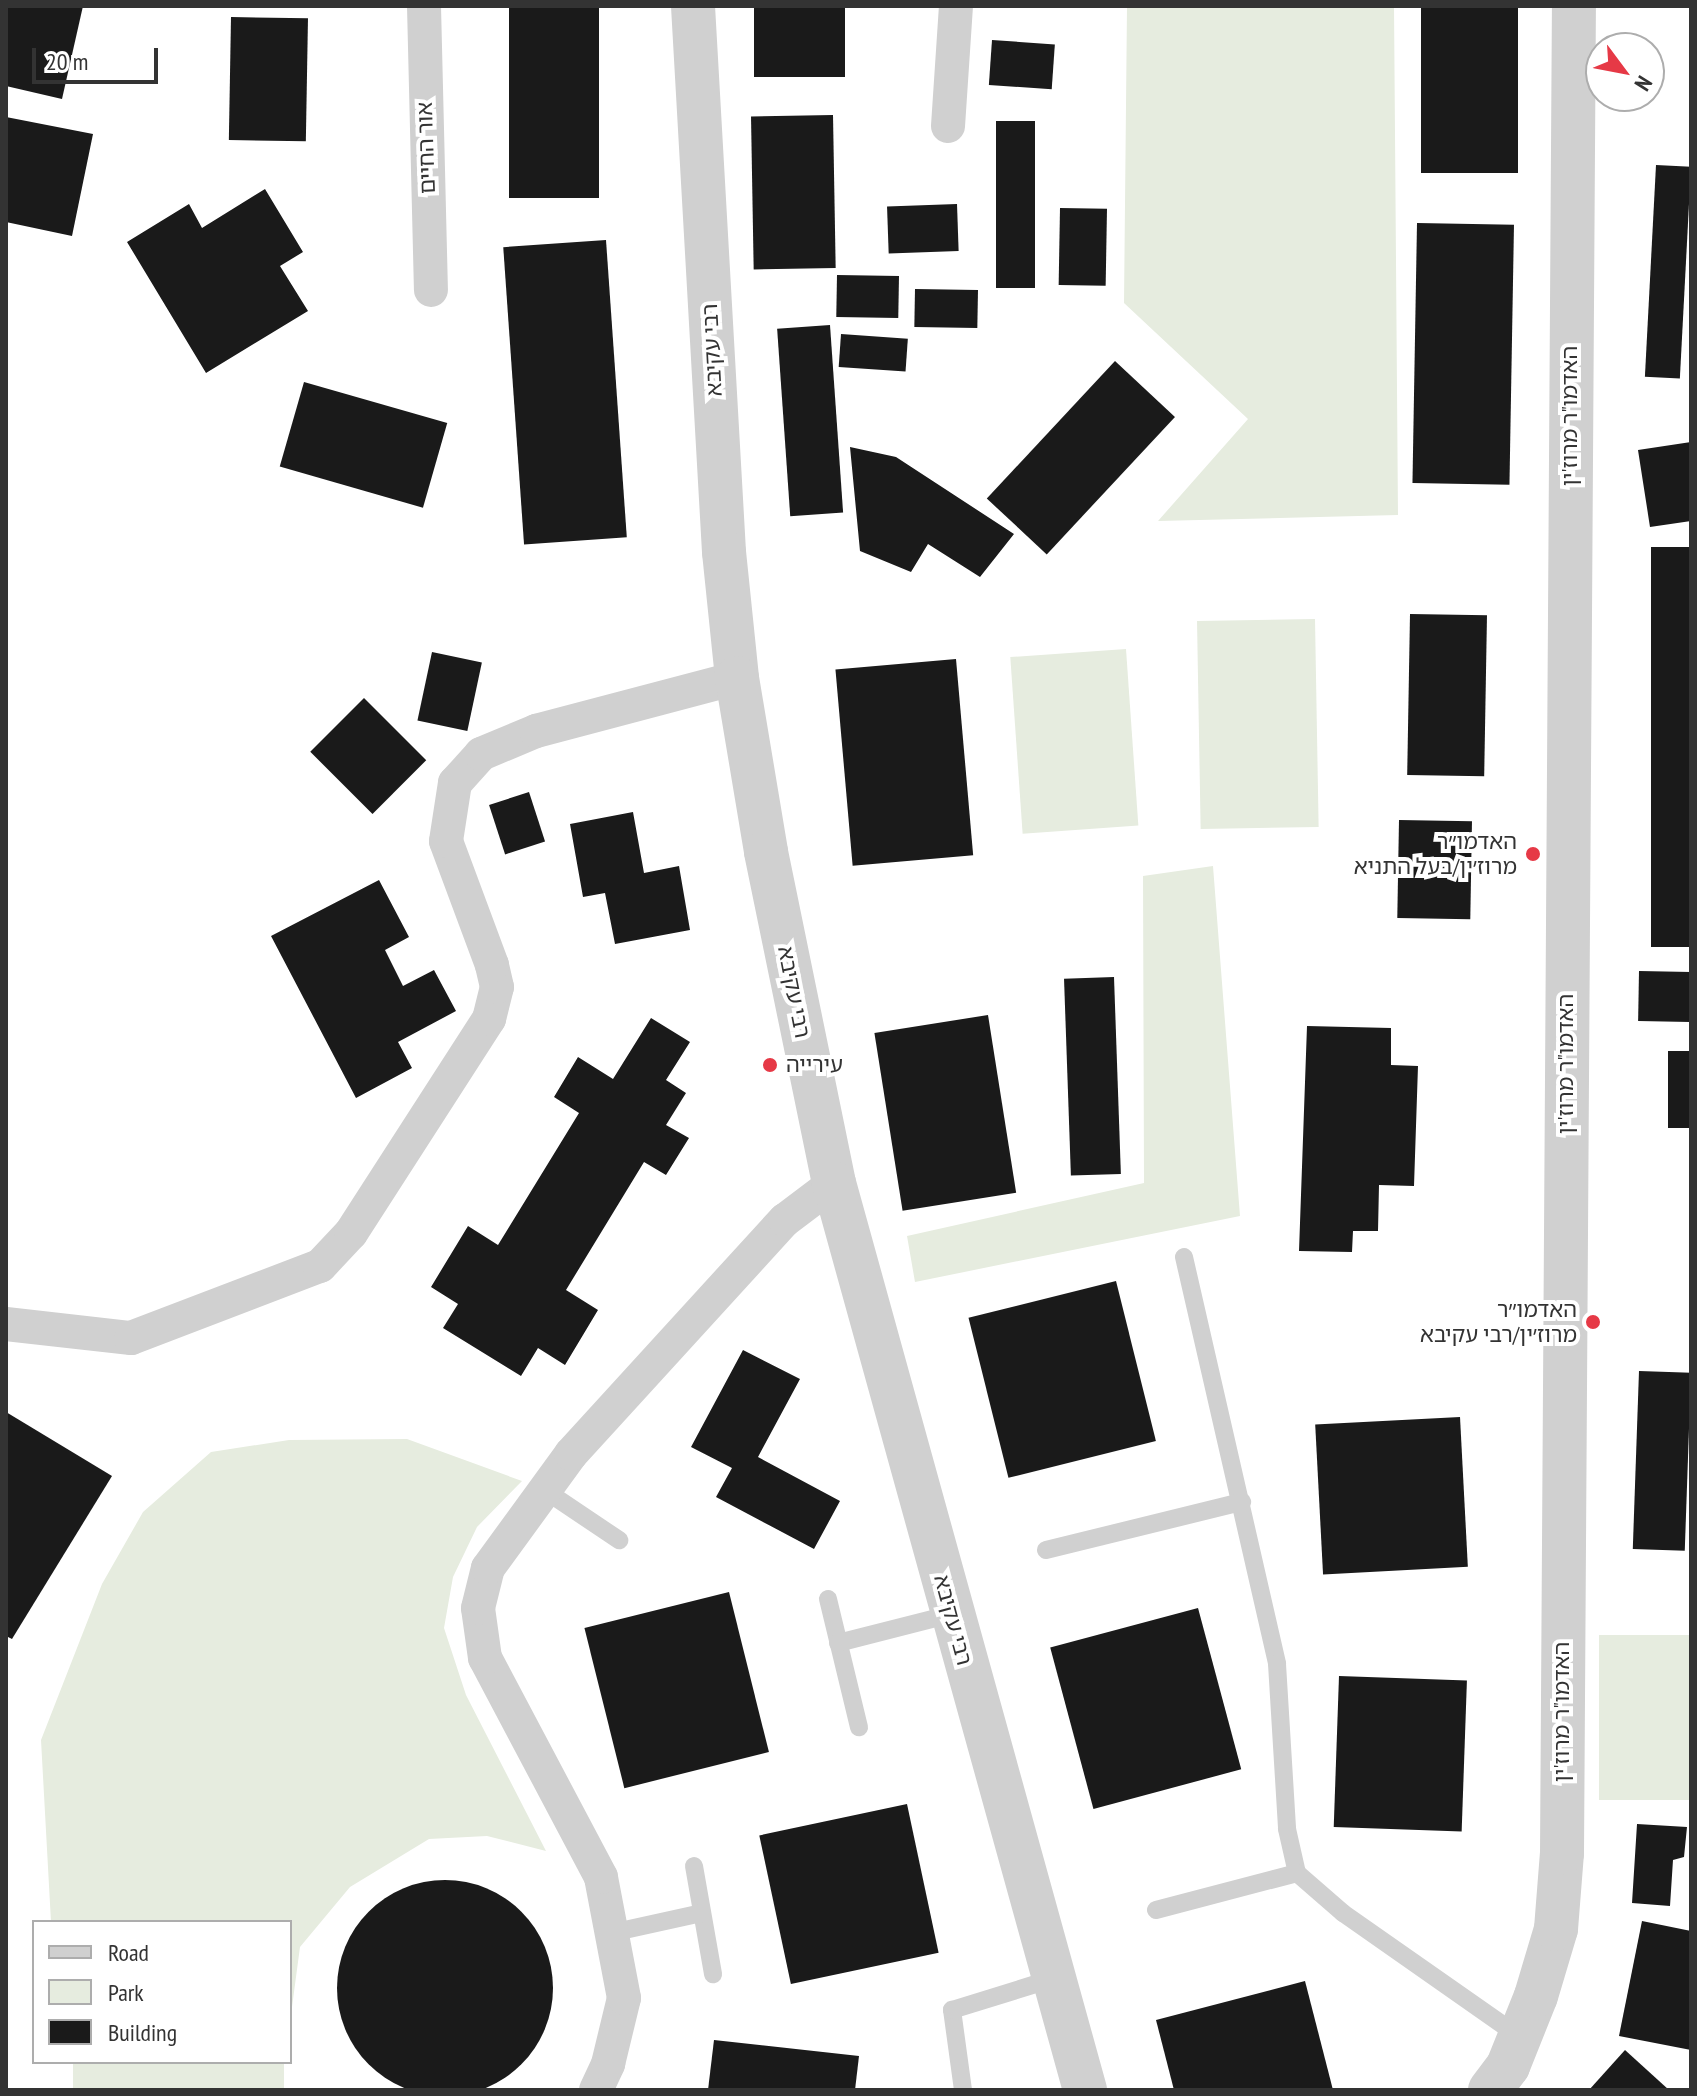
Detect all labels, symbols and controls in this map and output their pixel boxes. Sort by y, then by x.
scale bar [36,32,162,82]
north arrow [1585,32,1665,112]
text: 20 m [46,46,88,77]
text: N [1629,71,1659,96]
street label: אור החיים [411,101,441,195]
street label: רבי עקיבא [696,303,728,397]
street label: האדמו"ר מרוז'ין [1557,346,1583,486]
place label: האדמו״ר מרוז׳ין/בעל התניא [1354,828,1517,880]
marker: האדמו״ר מרוז׳ין/בעל התניא [1524,845,1542,863]
street label: רבי עקיבא [772,944,816,1040]
street label: האדמו"ר מרוז'ין [1553,994,1579,1134]
place label: עירייה [786,1052,843,1078]
marker: עירייה [761,1056,779,1074]
place label: האדמו״ר מרוז׳ין/רבי עקיבא [1420,1296,1577,1348]
marker: האדמו״ר מרוז׳ין/רבי עקיבא [1584,1313,1602,1331]
street label: רבי עקיבא [928,1572,978,1668]
street label: האדמו"ר מרוז'ין [1549,1642,1575,1782]
legend [32,1920,292,2064]
text: Road [108,1937,149,1968]
text: Park [108,1977,144,2008]
text: Building [108,2017,177,2048]

